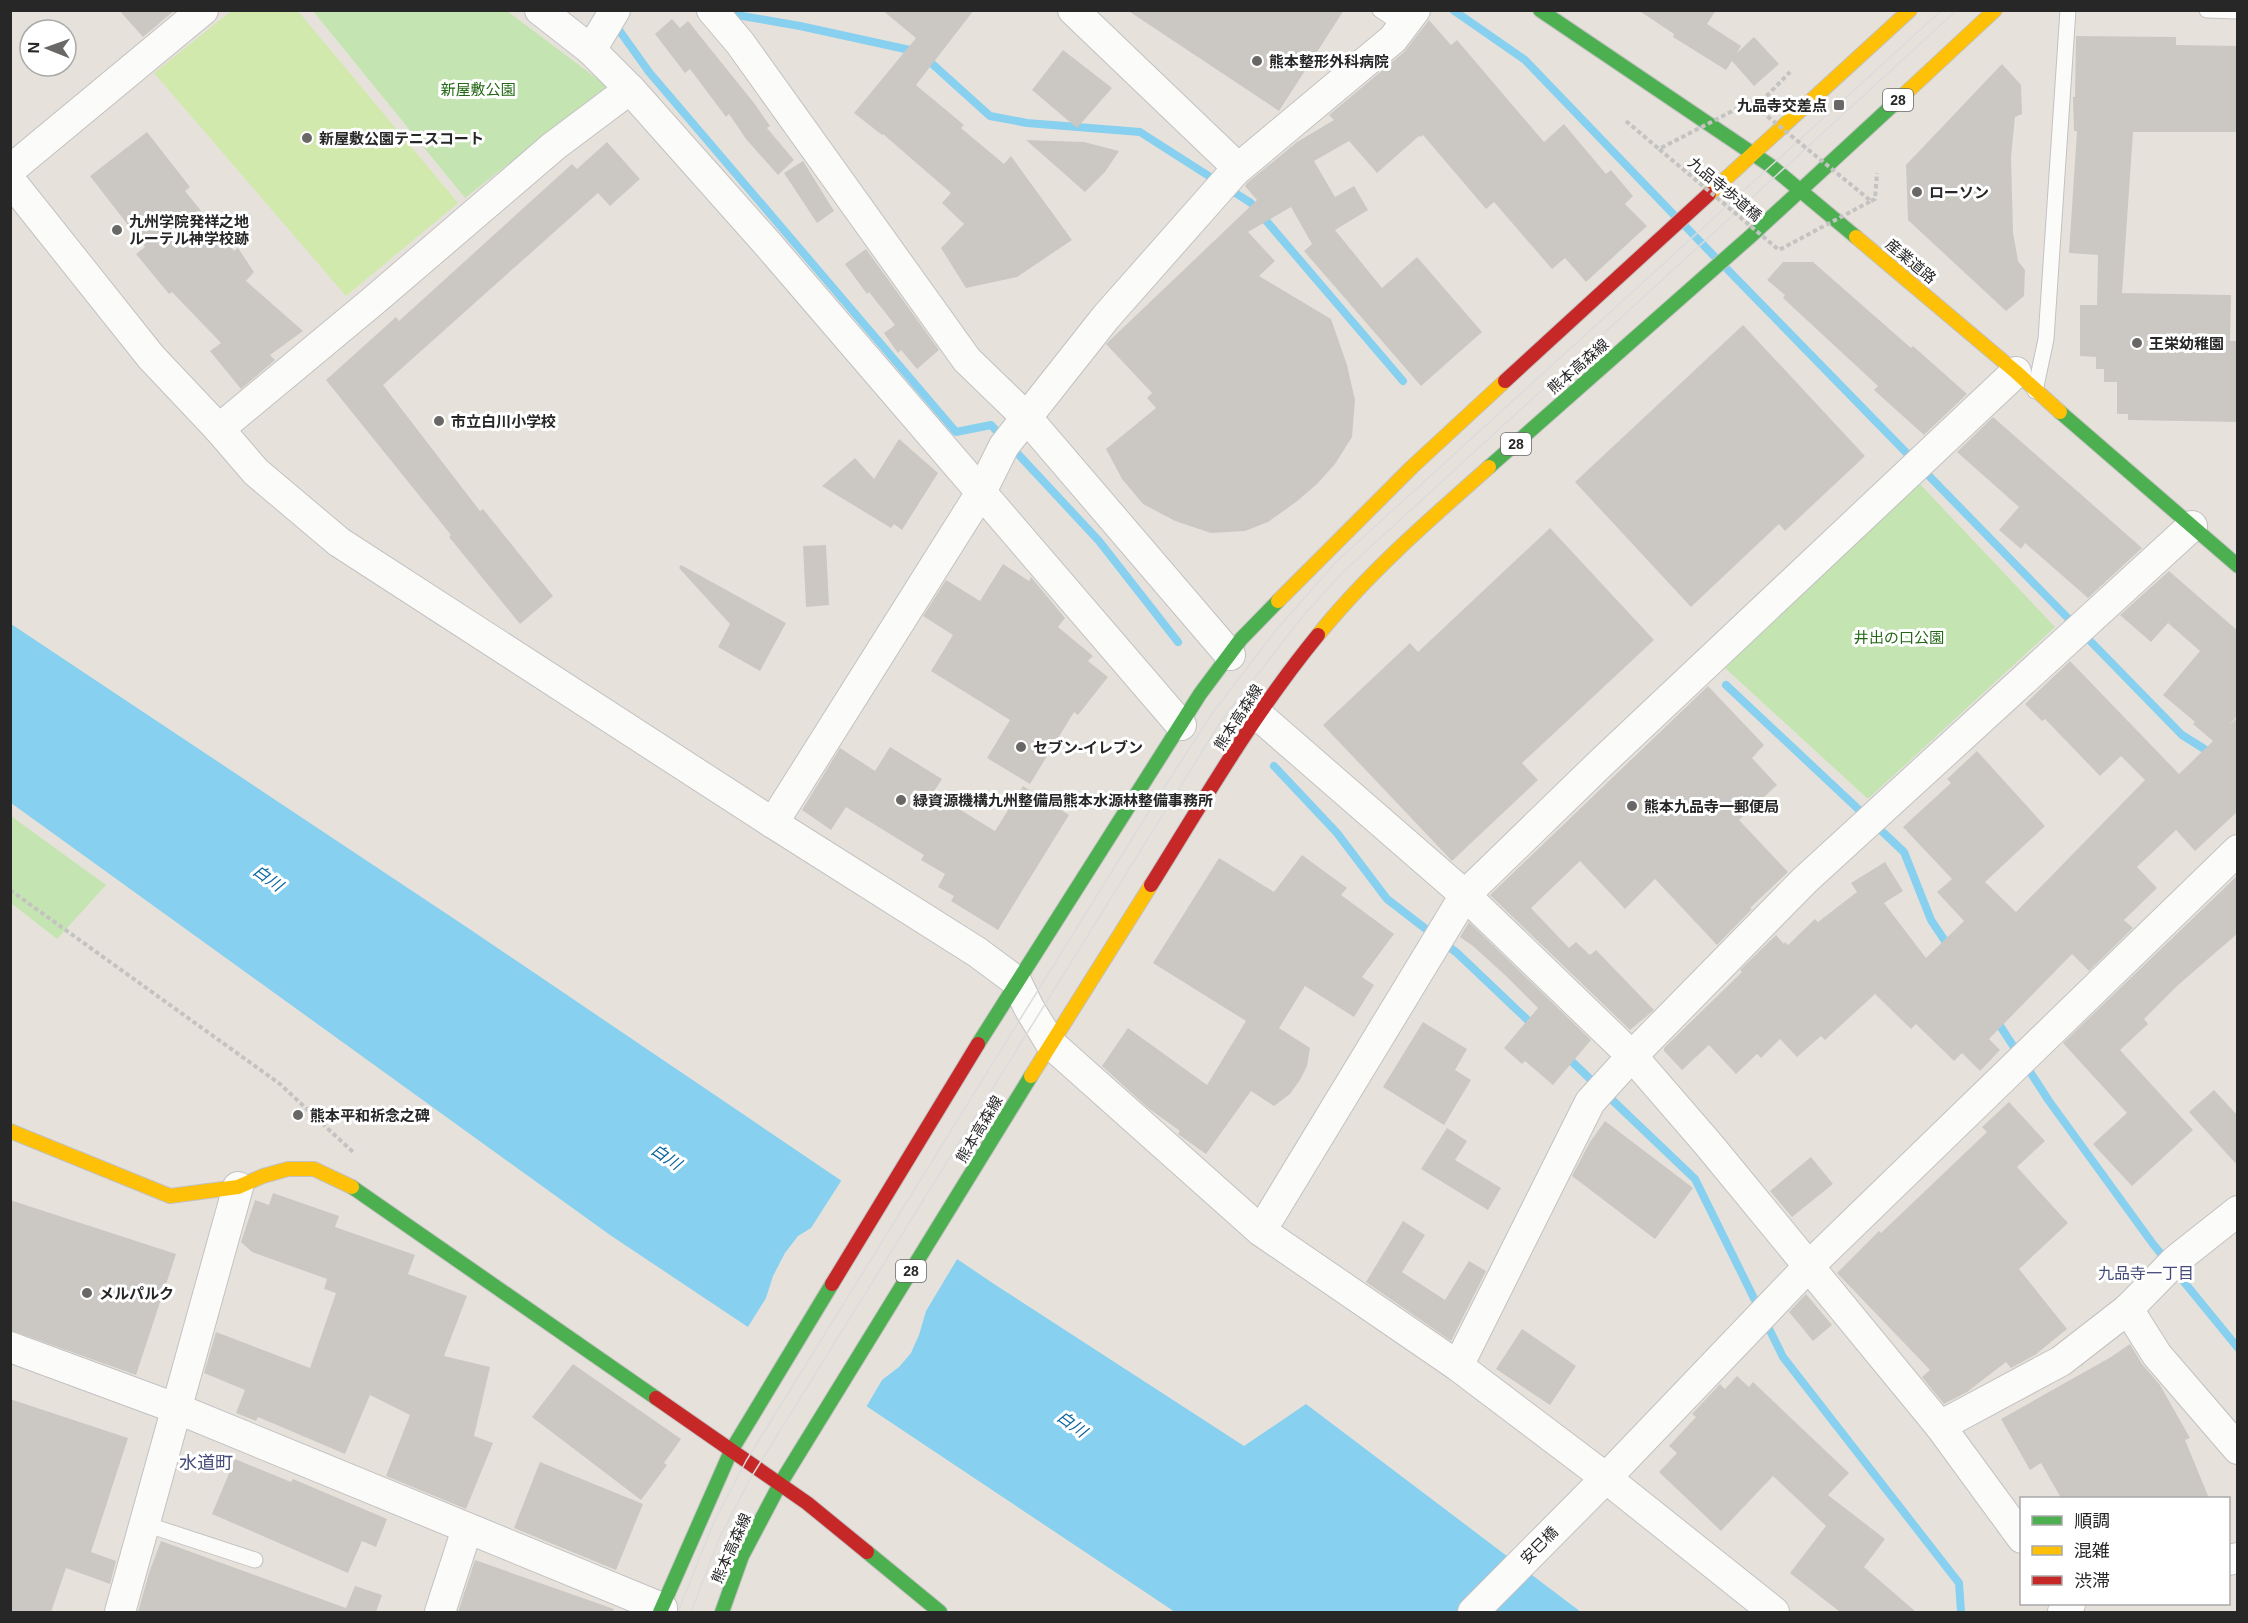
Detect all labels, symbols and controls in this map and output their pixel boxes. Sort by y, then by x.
north arrow [18,18,78,78]
text: N [25,42,42,54]
place label: 熊本整形外科病院 [1269,53,1389,70]
marker: 熊本整形外科病院 [1250,54,1264,68]
park label: 新屋敷公園 [440,81,516,98]
road number: 28 [1883,89,1913,111]
place label: 九品寺交差点 [1737,97,1827,114]
marker: 九品寺交差点 [1832,98,1846,112]
place label: 新屋敷公園テニスコート [319,130,484,147]
marker: 新屋敷公園テニスコート [300,131,314,145]
street label: 九品寺歩道橋 [1685,154,1765,224]
place label: ローソン [1929,184,1989,201]
marker: ローソン [1910,185,1924,199]
place label: 九州学院発祥之地 ルーテル神学校跡 [129,213,249,247]
marker: 九州学院発祥之地 ルーテル神学校跡 [110,223,124,237]
street label: 産業道路 [1883,235,1939,287]
street label: 熊本高森線 [1544,335,1612,397]
place label: 王栄幼稚園 [2149,335,2224,352]
marker: 王栄幼稚園 [2130,336,2144,350]
place label: 市立白川小学校 [451,413,556,430]
marker: 市立白川小学校 [432,414,446,428]
road number: 28 [1501,433,1531,455]
park label: 井出の口公園 [1854,629,1944,646]
street label: 熊本高森線 [1210,681,1266,753]
place label: セブン-イレブン [1033,739,1143,756]
marker: セブン-イレブン [1014,740,1028,754]
place label: 緑資源機構九州整備局熊本水源林整備事務所 [913,792,1213,809]
marker: 緑資源機構九州整備局熊本水源林整備事務所 [894,793,908,807]
place label: 熊本九品寺一郵便局 [1644,798,1779,815]
marker: 熊本九品寺一郵便局 [1625,799,1639,813]
water label: 白川 [250,862,288,895]
street label: 熊本高森線 [952,1092,1006,1166]
place label: 熊本平和祈念之碑 [310,1107,430,1124]
marker: 熊本平和祈念之碑 [291,1108,305,1122]
water label: 白川 [648,1141,686,1174]
road number: 28 [896,1260,926,1282]
district label: 九品寺一丁目 [2098,1265,2194,1282]
place label: メルパルク [99,1285,174,1302]
marker: メルパルク [80,1286,94,1300]
water label: 白川 [1054,1408,1092,1441]
district label: 水道町 [179,1453,233,1473]
legend [2020,1497,2230,1605]
street label: 熊本高森線 [708,1510,754,1586]
text: 順調 [2074,1511,2110,1531]
street label: 安巳橋 [1517,1523,1561,1567]
text: 混雑 [2074,1541,2110,1561]
text: 渋滞 [2074,1571,2110,1591]

